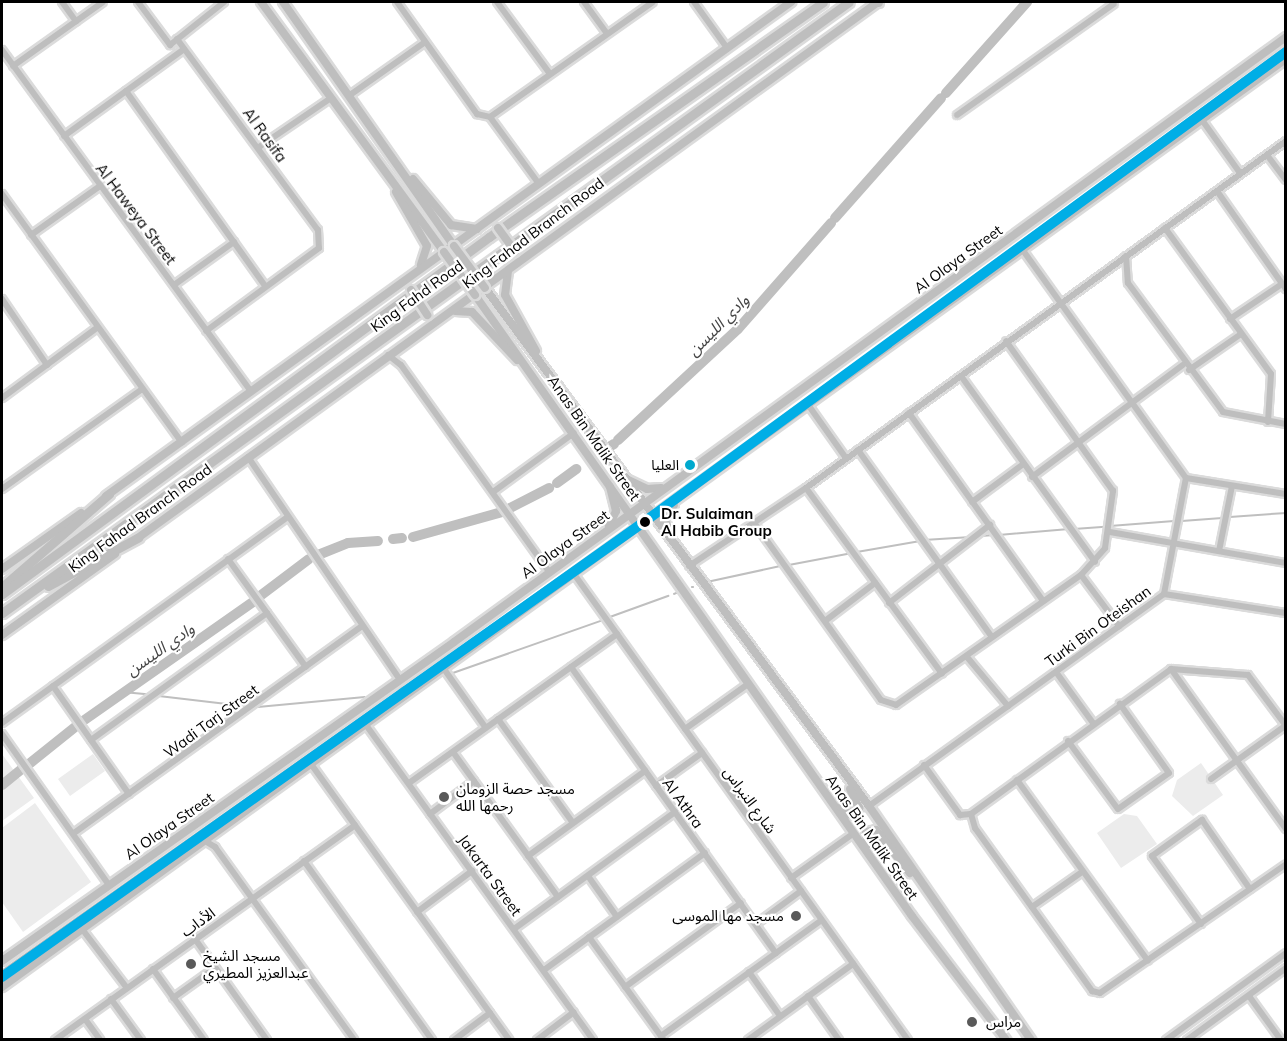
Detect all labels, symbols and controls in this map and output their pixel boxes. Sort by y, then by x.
street label: Al Rasifa [239,104,291,166]
street label: Al Haweya Street [92,160,180,268]
street label: King Fahad Branch Road [459,174,607,292]
street label: Al Olaya Street [910,221,1006,297]
street label: King Fahd Road [367,256,467,336]
water label: وادي الليسن [683,290,753,360]
street label: Anas Bin Malik Street [544,372,644,504]
place label: العليا [651,457,679,473]
marker: العليا [684,459,696,471]
street label: King Fahad Branch Road [65,460,215,576]
place label: Dr. Sulaiman Al Habib Group [661,504,772,539]
street label: Al Olaya Street [517,506,613,582]
marker: Dr. Sulaiman Al Habib Group [634,511,656,533]
street label: Turki Bin Oteishan [1042,582,1154,670]
water label: وادي الليسن [122,618,198,680]
street label: Wadi Tarj Street [160,681,262,761]
street label: شارع النبراس [720,763,780,837]
street label: Anas Bin Malik Street [822,771,922,903]
street label: Al Athra [659,774,707,832]
place label: مسجد حصة الزومان رحمها الله [456,779,575,814]
street label: Al Olaya Street [121,789,217,863]
marker: مسجد حصة الزومان رحمها الله [437,790,451,804]
street label: Jakarta Street [454,831,526,919]
street label: الأداب [177,904,219,940]
place label: مسجد مها الموسى [672,907,784,925]
marker: مسجد مها الموسى [789,909,803,923]
place label: مسجد الشيخ عبدالعزيز المطيري [203,946,309,981]
marker: مسجد الشيخ عبدالعزيز المطيري [184,957,198,971]
marker: مراس [963,1013,981,1031]
place label: مراس [986,1013,1021,1031]

